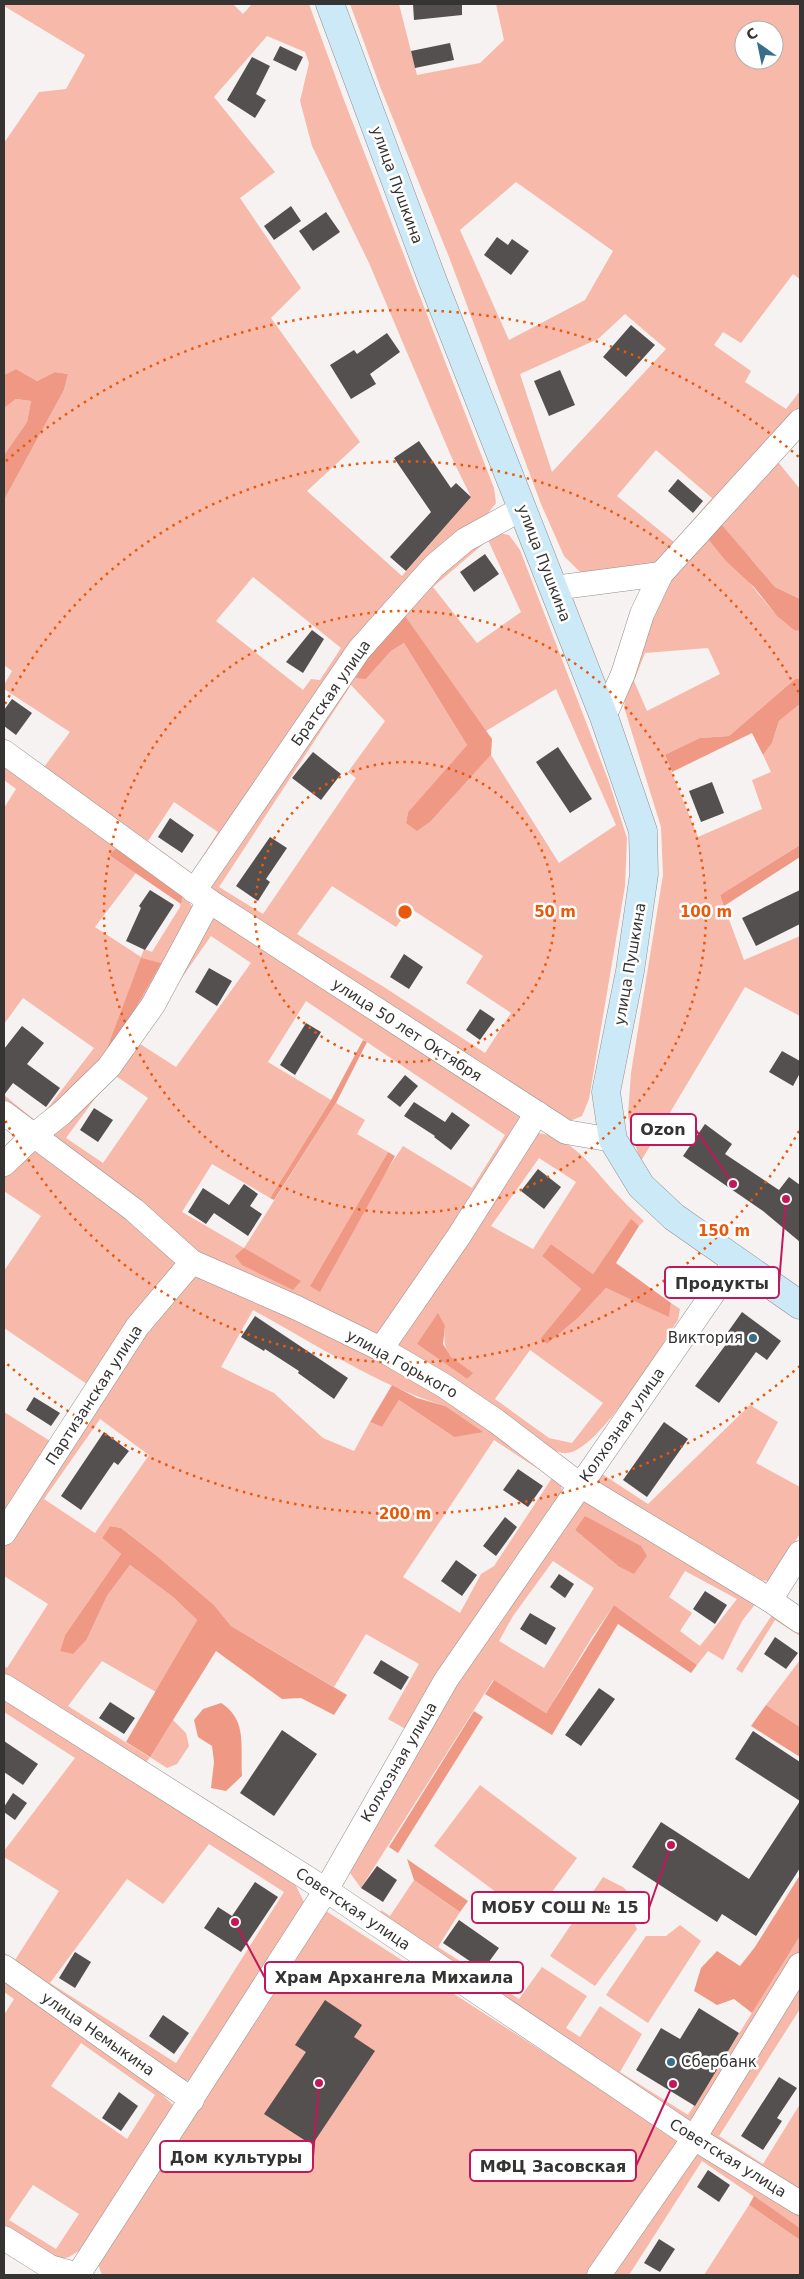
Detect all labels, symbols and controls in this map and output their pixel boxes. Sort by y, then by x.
north arrow [734,20,784,70]
text: С [743,25,761,44]
street label: улица Пушкина [367,124,427,246]
street label: улица Пушкина [513,502,575,624]
street label: Братская улица [288,636,374,750]
street label: улица Пушкина [610,901,650,1027]
centre of rings [396,903,414,921]
text: 50 m [534,903,576,921]
text: 100 m [680,903,732,921]
street label: улица 50 лет Октября [329,975,485,1085]
callout: Ozon [631,1114,696,1145]
text: Ozon [640,1120,686,1139]
text: 150 m [698,1222,750,1240]
callout: Продукты [665,1267,779,1298]
text: Продукты [675,1274,769,1293]
street label: Партизанская улица [42,1322,146,1468]
street label: улица Горького [343,1326,461,1402]
place label: Виктория [668,1329,743,1347]
marker: Виктория [747,1332,759,1344]
street label: Колхозная улица [576,1364,668,1486]
text: 200 m [379,1505,431,1523]
street label: Колхозная улица [357,1699,441,1825]
street label: Советская улица [292,1864,414,1954]
callout: МОБУ СОШ № 15 [472,1892,649,1923]
text: МОБУ СОШ № 15 [481,1898,639,1917]
callout: Храм Архангела Михаила [265,1962,523,1993]
text: Храм Архангела Михаила [275,1968,513,1987]
street label: улица Немыкина [38,1988,158,2080]
place label: Сбербанк [681,2053,757,2071]
marker: Сбербанк [665,2056,677,2068]
street label: Советская улица [666,2115,790,2201]
callout: Дом культуры [160,2141,313,2172]
text: Дом культуры [170,2148,302,2167]
callout: МФЦ Засовская [470,2150,636,2181]
text: МФЦ Засовская [480,2157,626,2176]

